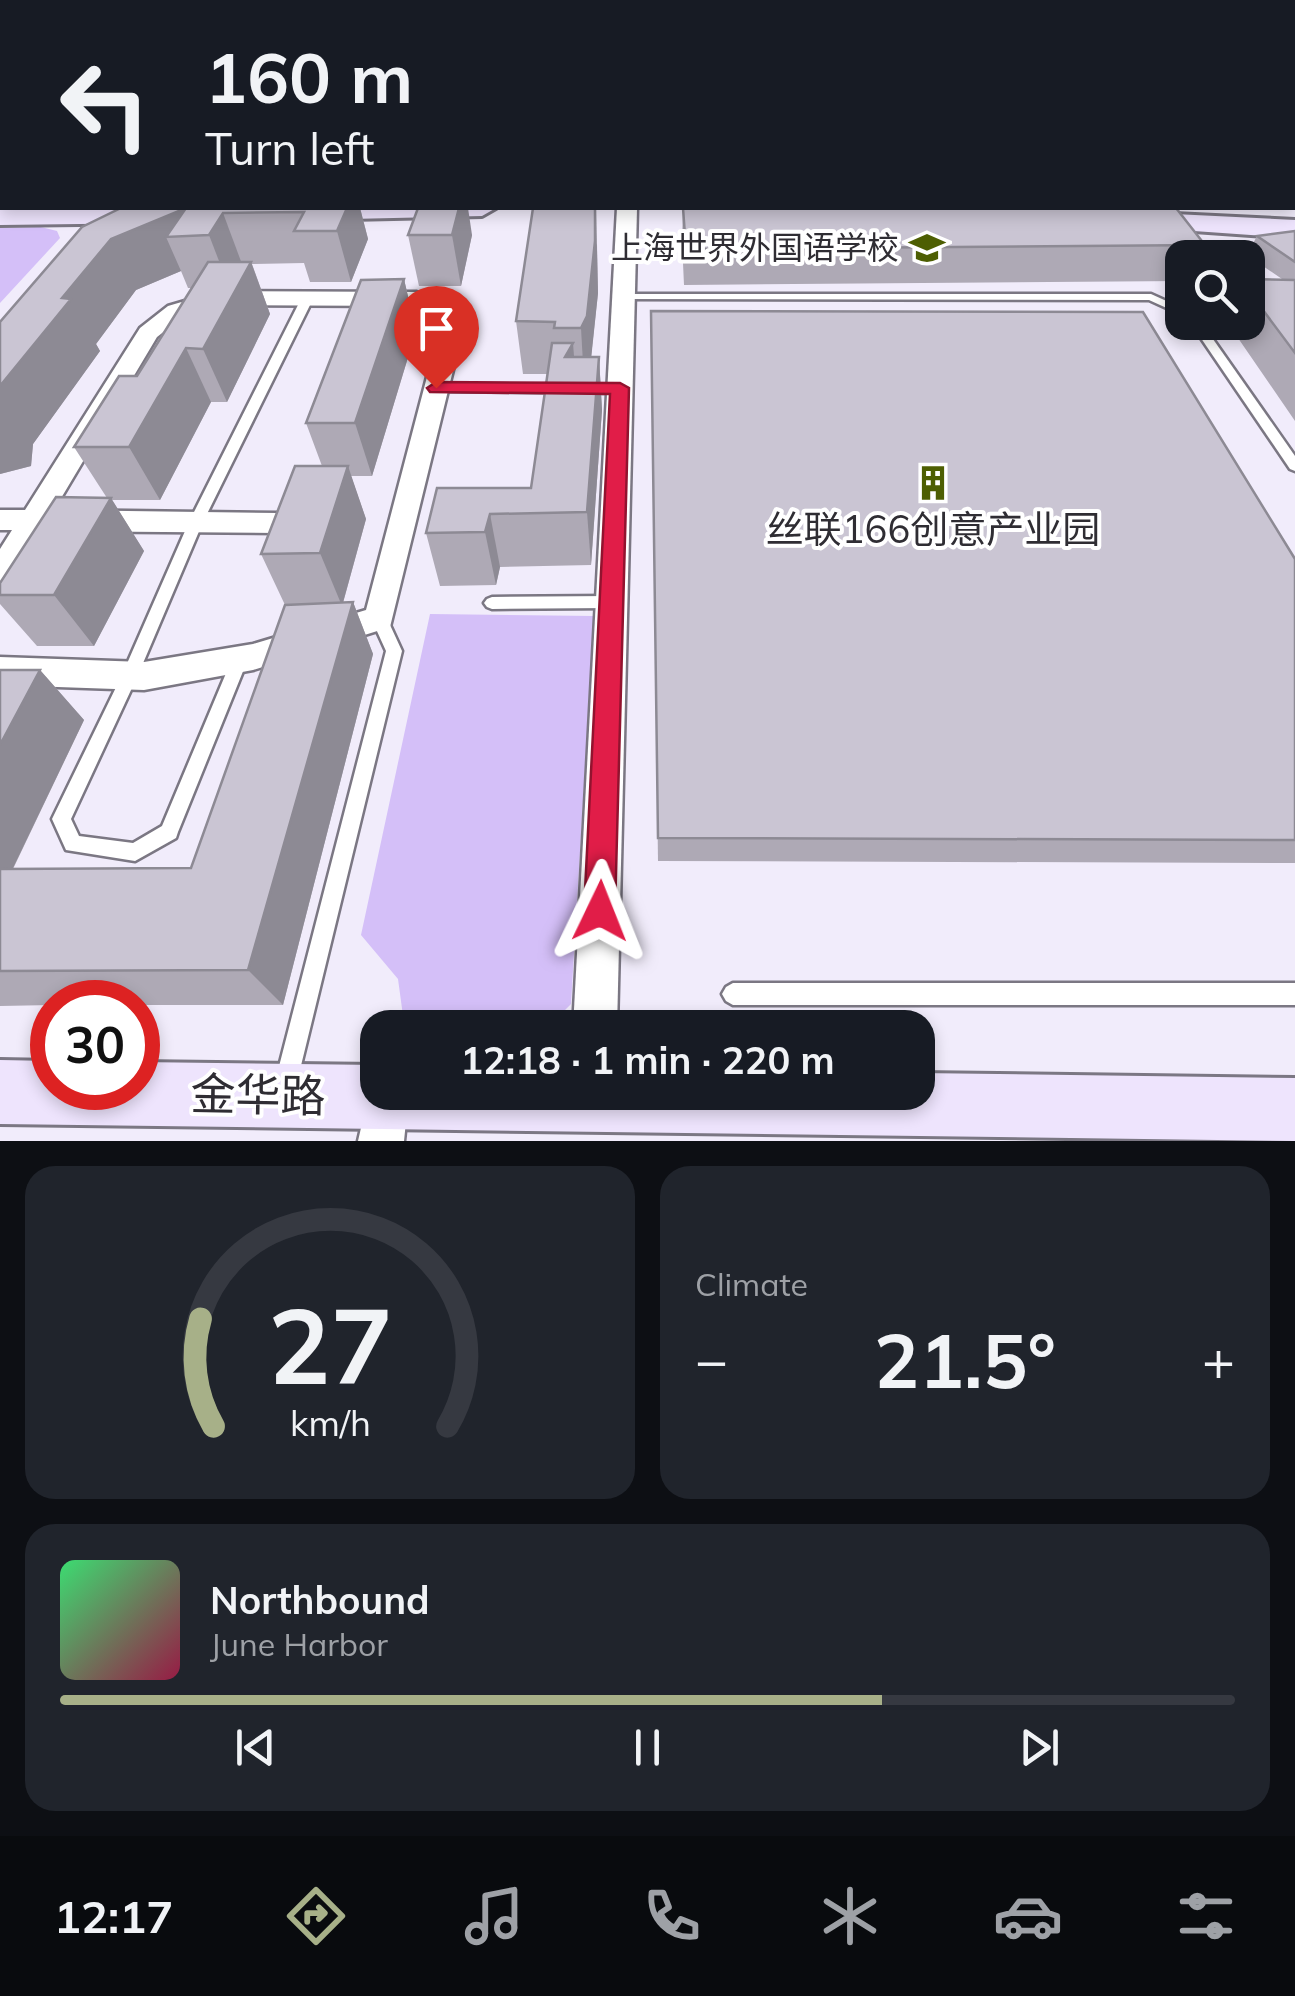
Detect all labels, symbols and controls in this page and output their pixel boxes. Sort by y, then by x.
text: 160 m [205,33,413,121]
icon: left [40,40,170,170]
text: Turn left [205,120,374,176]
place label: 上海世界外国语学校 [611,227,899,267]
school or university icon: 上海世界外国语学校 [908,229,946,267]
map controls [1165,240,1265,340]
button: search [1165,240,1265,340]
pin [394,286,479,389]
icon: arrive [409,301,464,356]
building icon: 丝联166创意产业园 [914,464,952,502]
place label: 丝联166创意产业园 [766,505,1100,553]
position arrow [548,859,652,963]
speed limit sign: 30 [30,980,160,1110]
text: 12:18 · 1 min · 220 m [460,1036,835,1084]
street label: 金华路 [190,1065,326,1123]
text: Climate [695,1264,808,1304]
text: 27 [268,1279,392,1410]
text: 21.5° [874,1313,1056,1407]
text: − [695,1325,728,1394]
text: + [1202,1325,1235,1394]
text: km/h [290,1400,370,1445]
text: Northbound [210,1576,430,1624]
text: June Harbor [210,1624,388,1664]
icon: previous [228,1720,283,1775]
icon: pause [620,1720,675,1775]
icon: next [1012,1720,1067,1775]
icon: directions [281,1881,351,1951]
icon: music [459,1881,529,1951]
icon: phone [637,1881,707,1951]
icon: climate [815,1881,885,1951]
icon: car [993,1881,1063,1951]
icon: filters [1171,1881,1241,1951]
text: 12:17 [54,1888,173,1944]

